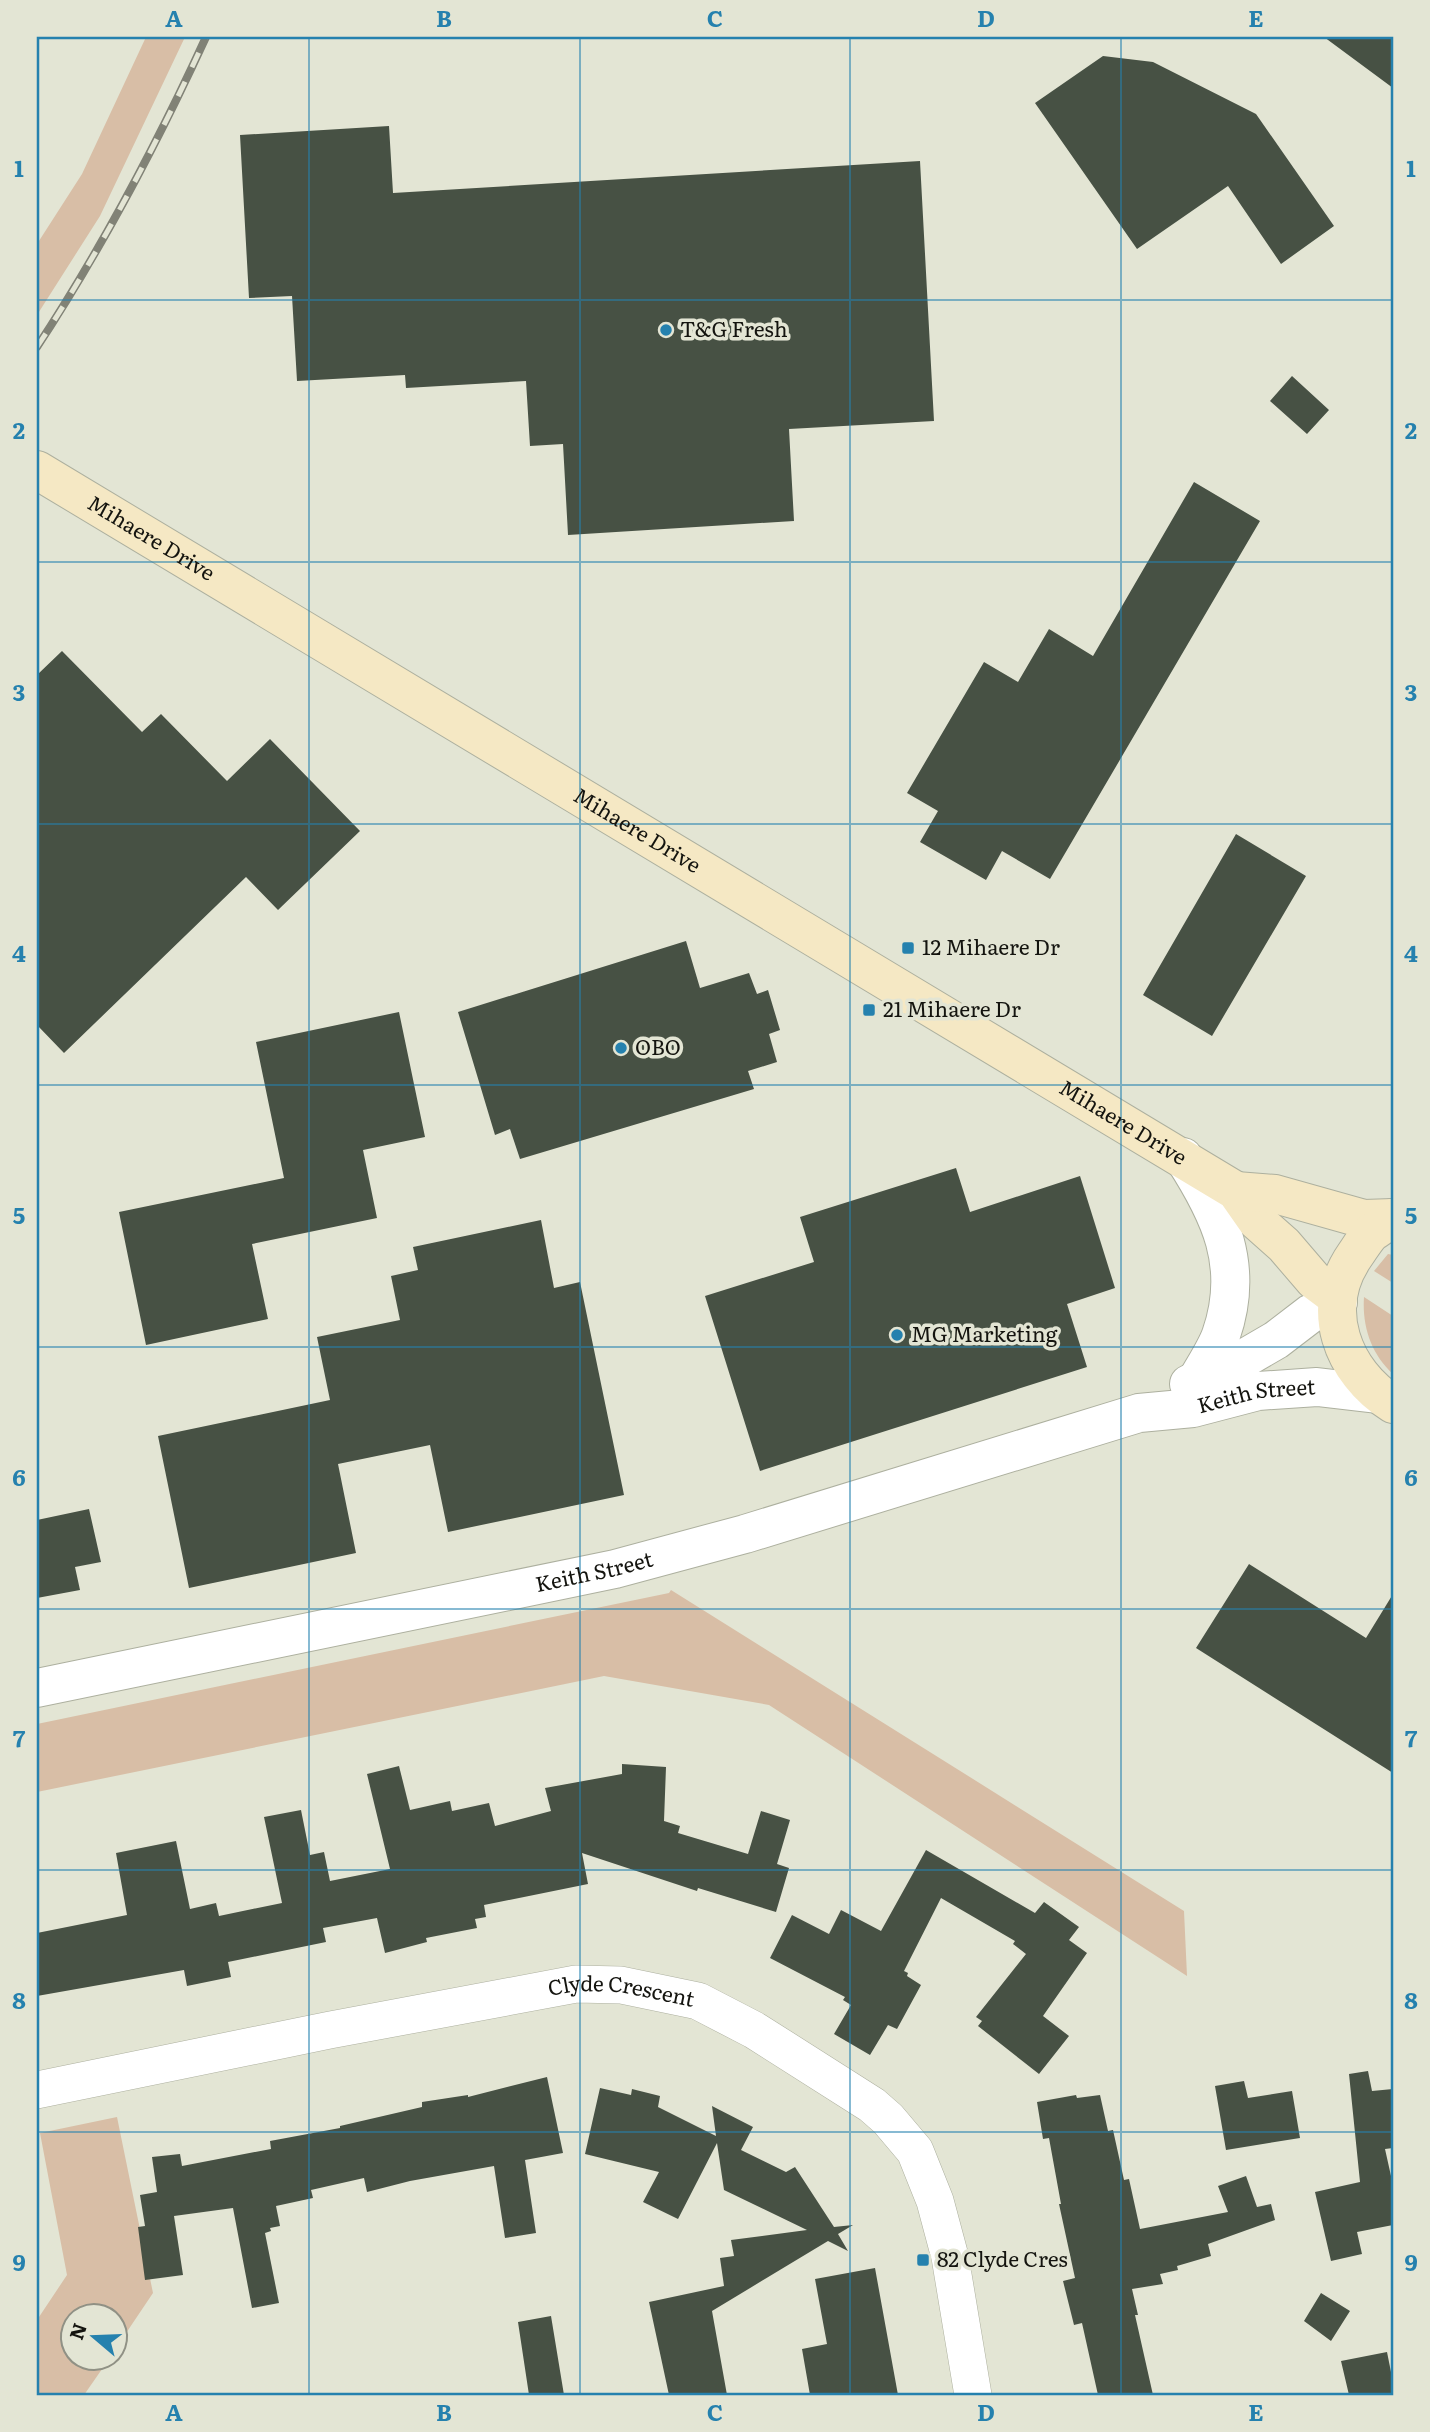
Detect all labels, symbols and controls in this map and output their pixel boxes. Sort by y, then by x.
text: A [165,0,183,34]
text: B [436,0,452,34]
text: C [707,0,723,34]
text: D [977,0,995,34]
text: E [1248,0,1264,34]
text: 1 [14,150,24,184]
text: 1 [1406,150,1416,184]
place label: T&G Fresh [680,312,788,343]
marker: T&G Fresh [658,322,674,338]
text: 2 [13,412,25,446]
text: 2 [1405,412,1417,446]
street label: Mihaere Drive [83,486,222,587]
text: 3 [13,674,25,708]
text: 3 [1405,674,1417,708]
street label: Mihaere Drive [569,778,708,879]
place label: 12 Mihaere Dr [922,930,1060,961]
text: 4 [12,935,26,969]
text: 4 [1404,935,1418,969]
marker: 12 Mihaere Dr [900,940,916,956]
place label: 21 Mihaere Dr [883,992,1021,1023]
marker: 21 Mihaere Dr [861,1002,877,1018]
place label: OBO [635,1030,681,1061]
marker: OBO [613,1040,629,1056]
street label: Mihaere Drive [1055,1070,1194,1171]
text: 5 [13,1197,25,1231]
text: 5 [1405,1197,1417,1231]
place label: MG Marketing [911,1317,1058,1348]
marker: MG Marketing [889,1327,905,1343]
street label: Keith Street [1193,1369,1317,1419]
text: 6 [12,1459,26,1493]
text: 6 [1404,1459,1418,1493]
street label: Keith Street [532,1541,656,1598]
text: 7 [13,1720,26,1754]
text: 7 [1405,1720,1418,1754]
street label: Clyde Crescent [545,1965,698,2013]
text: 8 [12,1982,26,2016]
text: 8 [1404,1982,1418,2016]
place label: 82 Clyde Cres [937,2242,1068,2273]
text: 9 [12,2244,26,2278]
text: 9 [1404,2244,1418,2278]
marker: 82 Clyde Cres [915,2252,931,2268]
north arrow [60,2302,130,2372]
text: N [61,2319,93,2343]
text: A [165,2394,183,2428]
text: B [436,2394,452,2428]
text: C [707,2394,723,2428]
text: D [977,2394,995,2428]
text: E [1248,2394,1264,2428]

